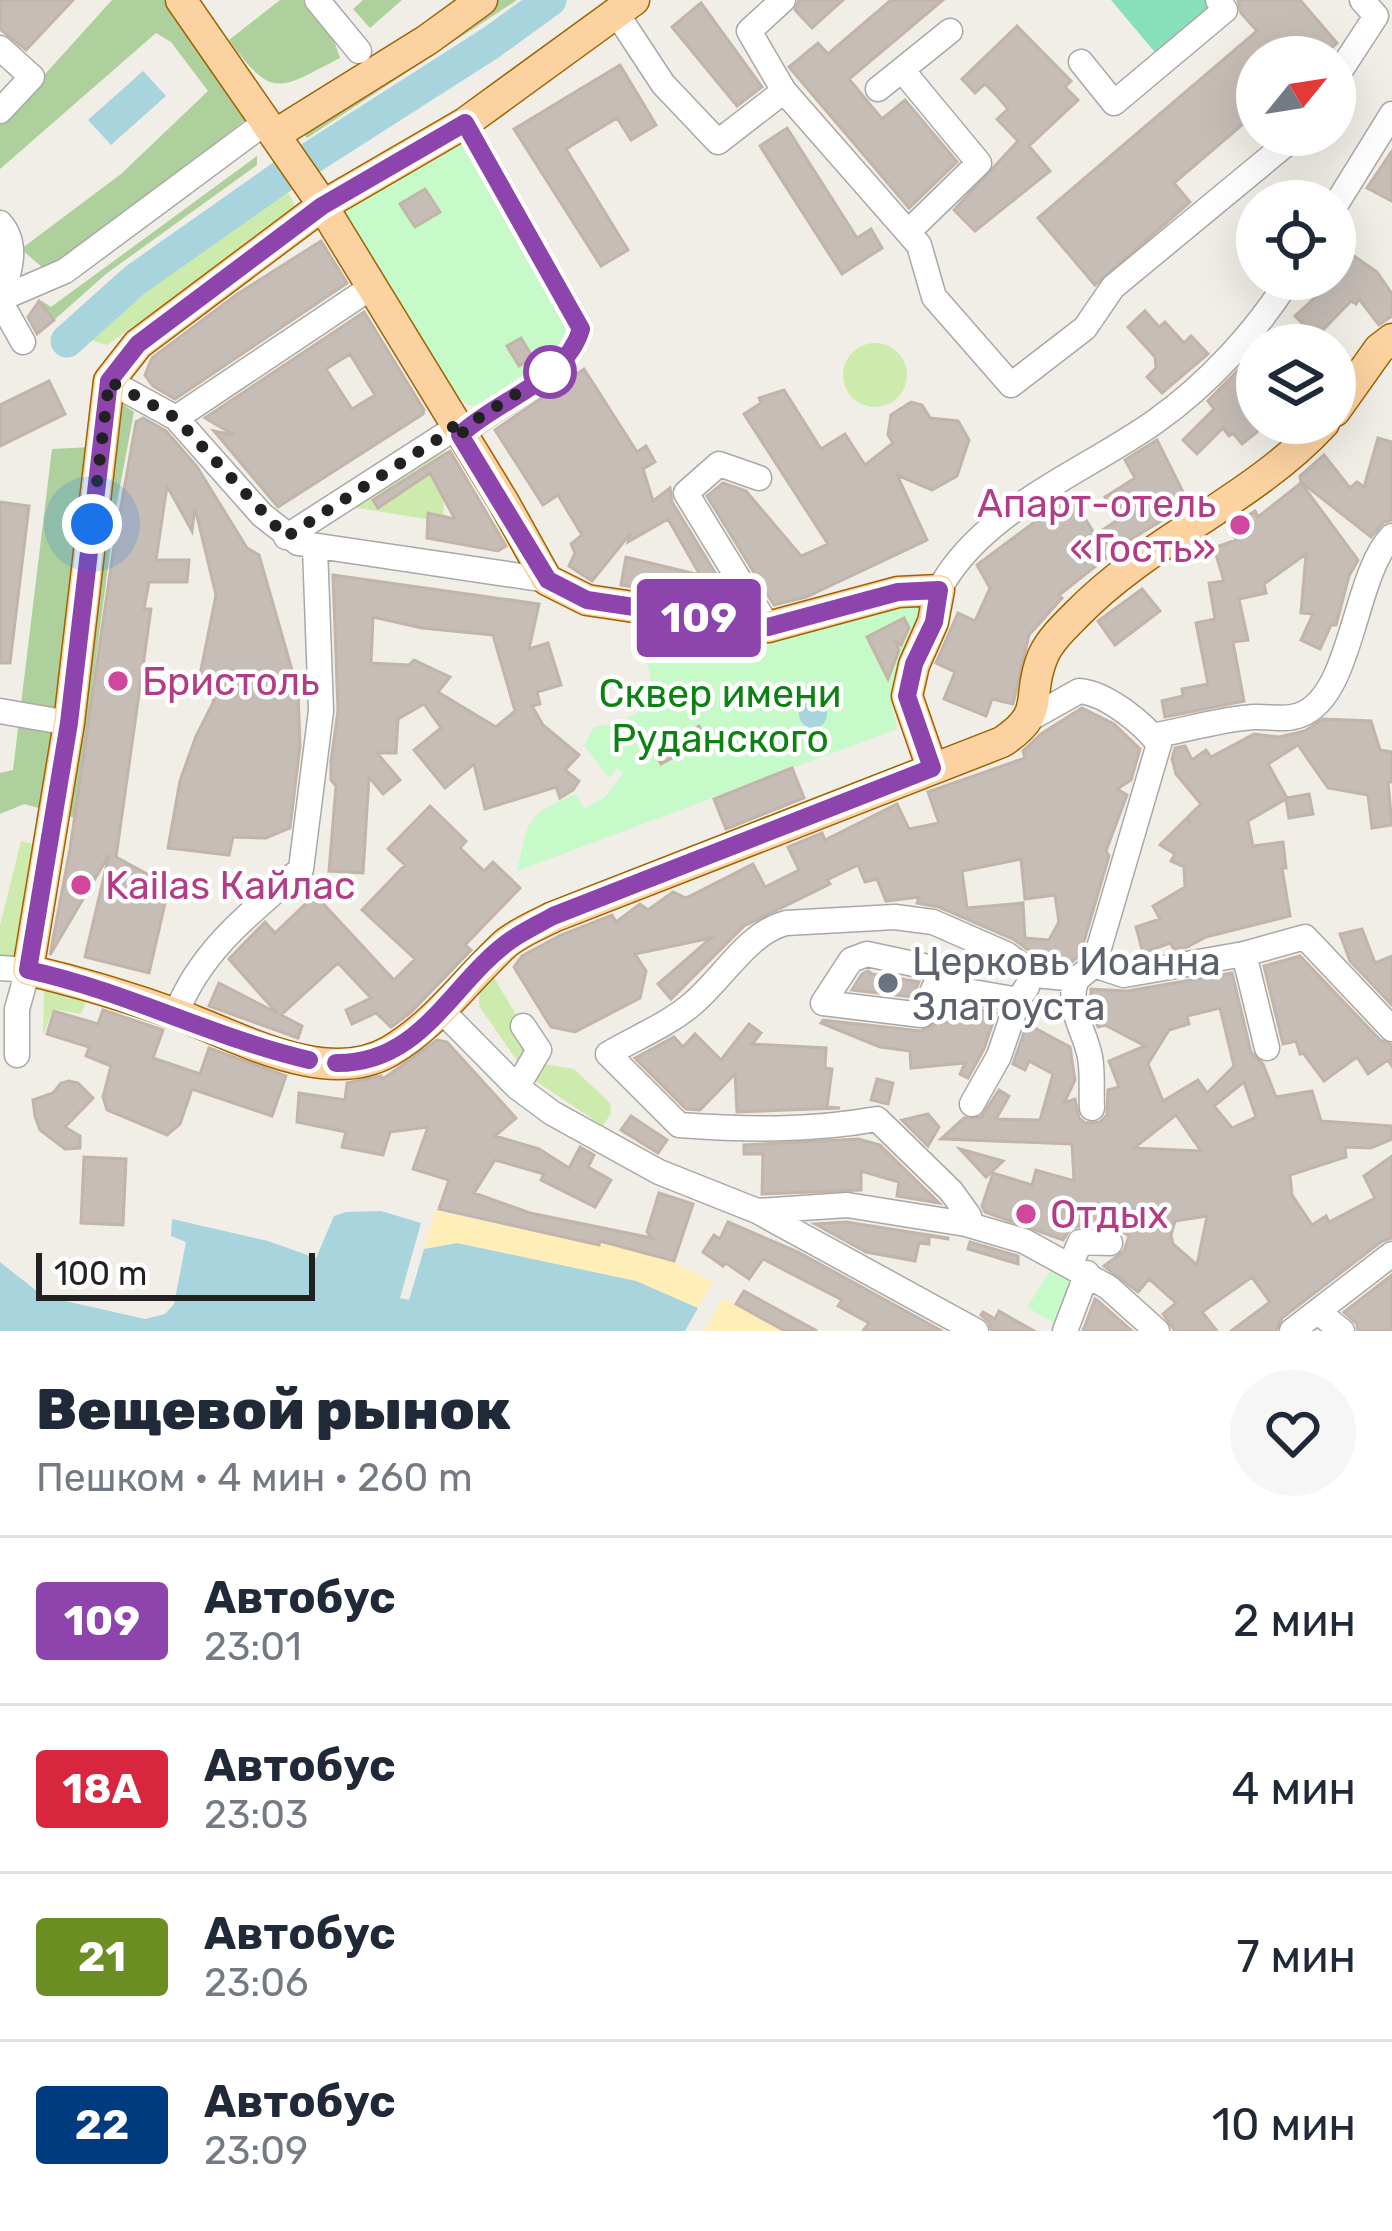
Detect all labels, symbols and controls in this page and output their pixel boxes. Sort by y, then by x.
north arrow [1236,36,1356,156]
map controls [1236,36,1356,444]
button: locate [1236,180,1356,300]
button: layers [1236,324,1356,444]
unlabelled marker [525,347,575,397]
place label: Апарт-отель «Гость» [977,481,1216,572]
your location [62,494,122,554]
marker: Апарт-отель «Гость» [1227,512,1253,538]
line badge: 109 [630,579,768,657]
text: 109 [661,593,737,643]
place label: Бристоль [142,659,320,705]
marker: Бристоль [105,668,131,694]
park label: Сквер имени Руданского [598,671,842,762]
place label: Kailas Кайлас [105,863,356,909]
marker: Kailas Кайлас [68,872,94,898]
place label: Церковь Иоанна Златоуста [912,939,1221,1030]
marker: Церковь Иоанна Златоуста [875,970,901,996]
place label: Отдых [1050,1192,1168,1238]
marker: Отдых [1013,1201,1039,1227]
scale bar [36,1247,315,1300]
text: 100 m [54,1254,147,1293]
button: heart [1230,1370,1356,1496]
text: Вещевой рынок [36,1376,511,1443]
text: Пешком · 4 мин · 260 m [36,1455,473,1501]
text: Автобус [204,1571,396,1624]
text: 2 мин [1233,1594,1356,1647]
text: 109 [64,1596,140,1646]
text: 23:01 [204,1624,302,1670]
text: Автобус [204,1739,396,1792]
text: 4 мин [1232,1762,1356,1815]
text: 18А [62,1764,142,1814]
text: 23:03 [204,1792,309,1838]
text: Автобус [204,1907,396,1960]
text: 7 мин [1236,1930,1356,1983]
text: 21 [78,1932,126,1982]
text: 23:06 [204,1960,309,2006]
text: Автобус [204,2075,396,2128]
text: 10 мин [1212,2098,1356,2151]
text: 22 [75,2100,129,2150]
text: 23:09 [204,2128,308,2174]

